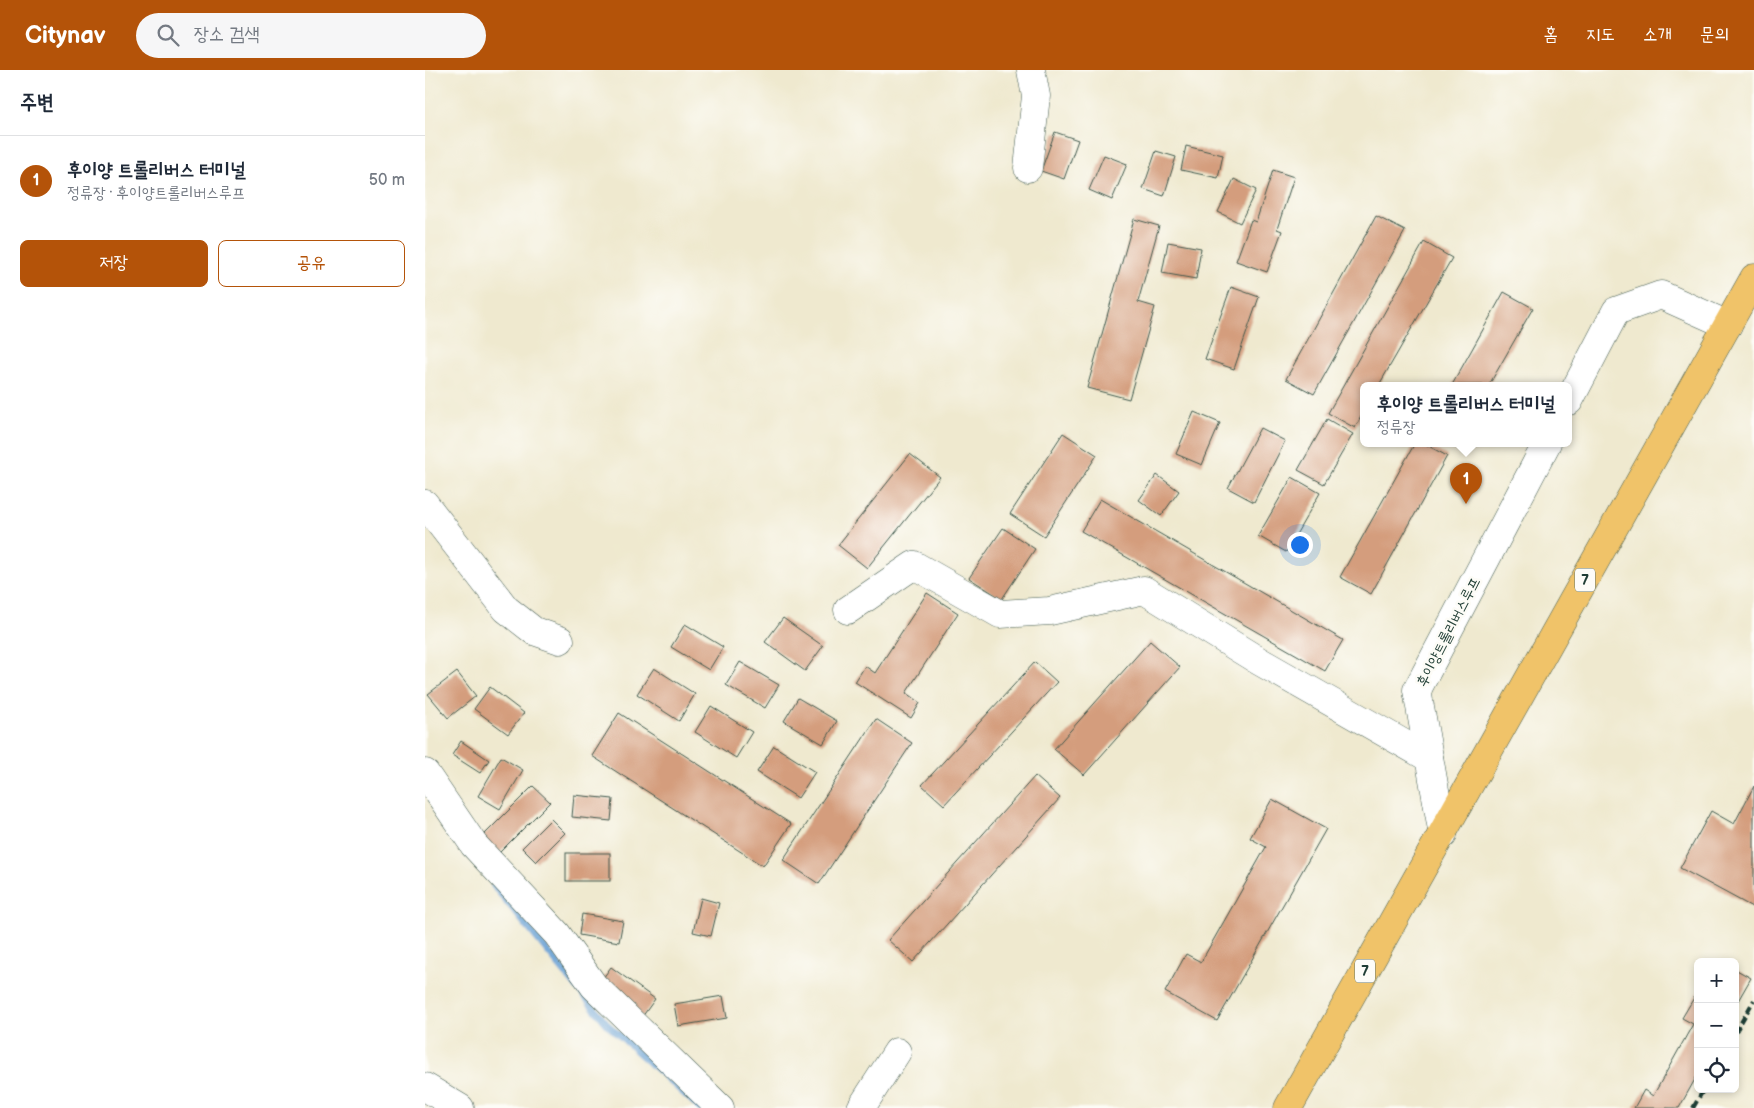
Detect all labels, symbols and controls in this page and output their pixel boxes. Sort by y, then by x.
search box [136,13,486,58]
text: Citynav [25,21,106,50]
icon: search [154,21,182,49]
text: 장소 검색 [194,23,260,46]
text: 홈 [1544,24,1558,45]
text: 지도 [1586,24,1615,45]
text: 소개 [1643,24,1672,45]
text: 문의 [1700,24,1729,45]
text: 주변 [20,90,54,115]
text: 후이양 트롤리버스 터미널 [67,159,245,182]
text: 1 [33,171,39,190]
text: 50 m [369,171,405,190]
text: 정류장 · 후이양트롤리버스루프 [67,184,245,203]
button: 저장 [20,240,208,287]
button: 공유 [218,240,405,287]
popup [1360,382,1572,447]
text: 후이양 트롤리버스 터미널 [1377,393,1555,416]
text: 정류장 [1377,418,1415,437]
pin: 1 [1450,463,1482,504]
your location [1287,532,1313,558]
road number: 7 [1575,568,1595,592]
street label: 후이양트롤리버스루프 [1413,574,1484,690]
map controls [1694,958,1739,1093]
button: + [1694,958,1739,1003]
road number: 7 [1355,959,1375,982]
button: − [1694,1003,1739,1048]
button: locate [1694,1048,1739,1093]

